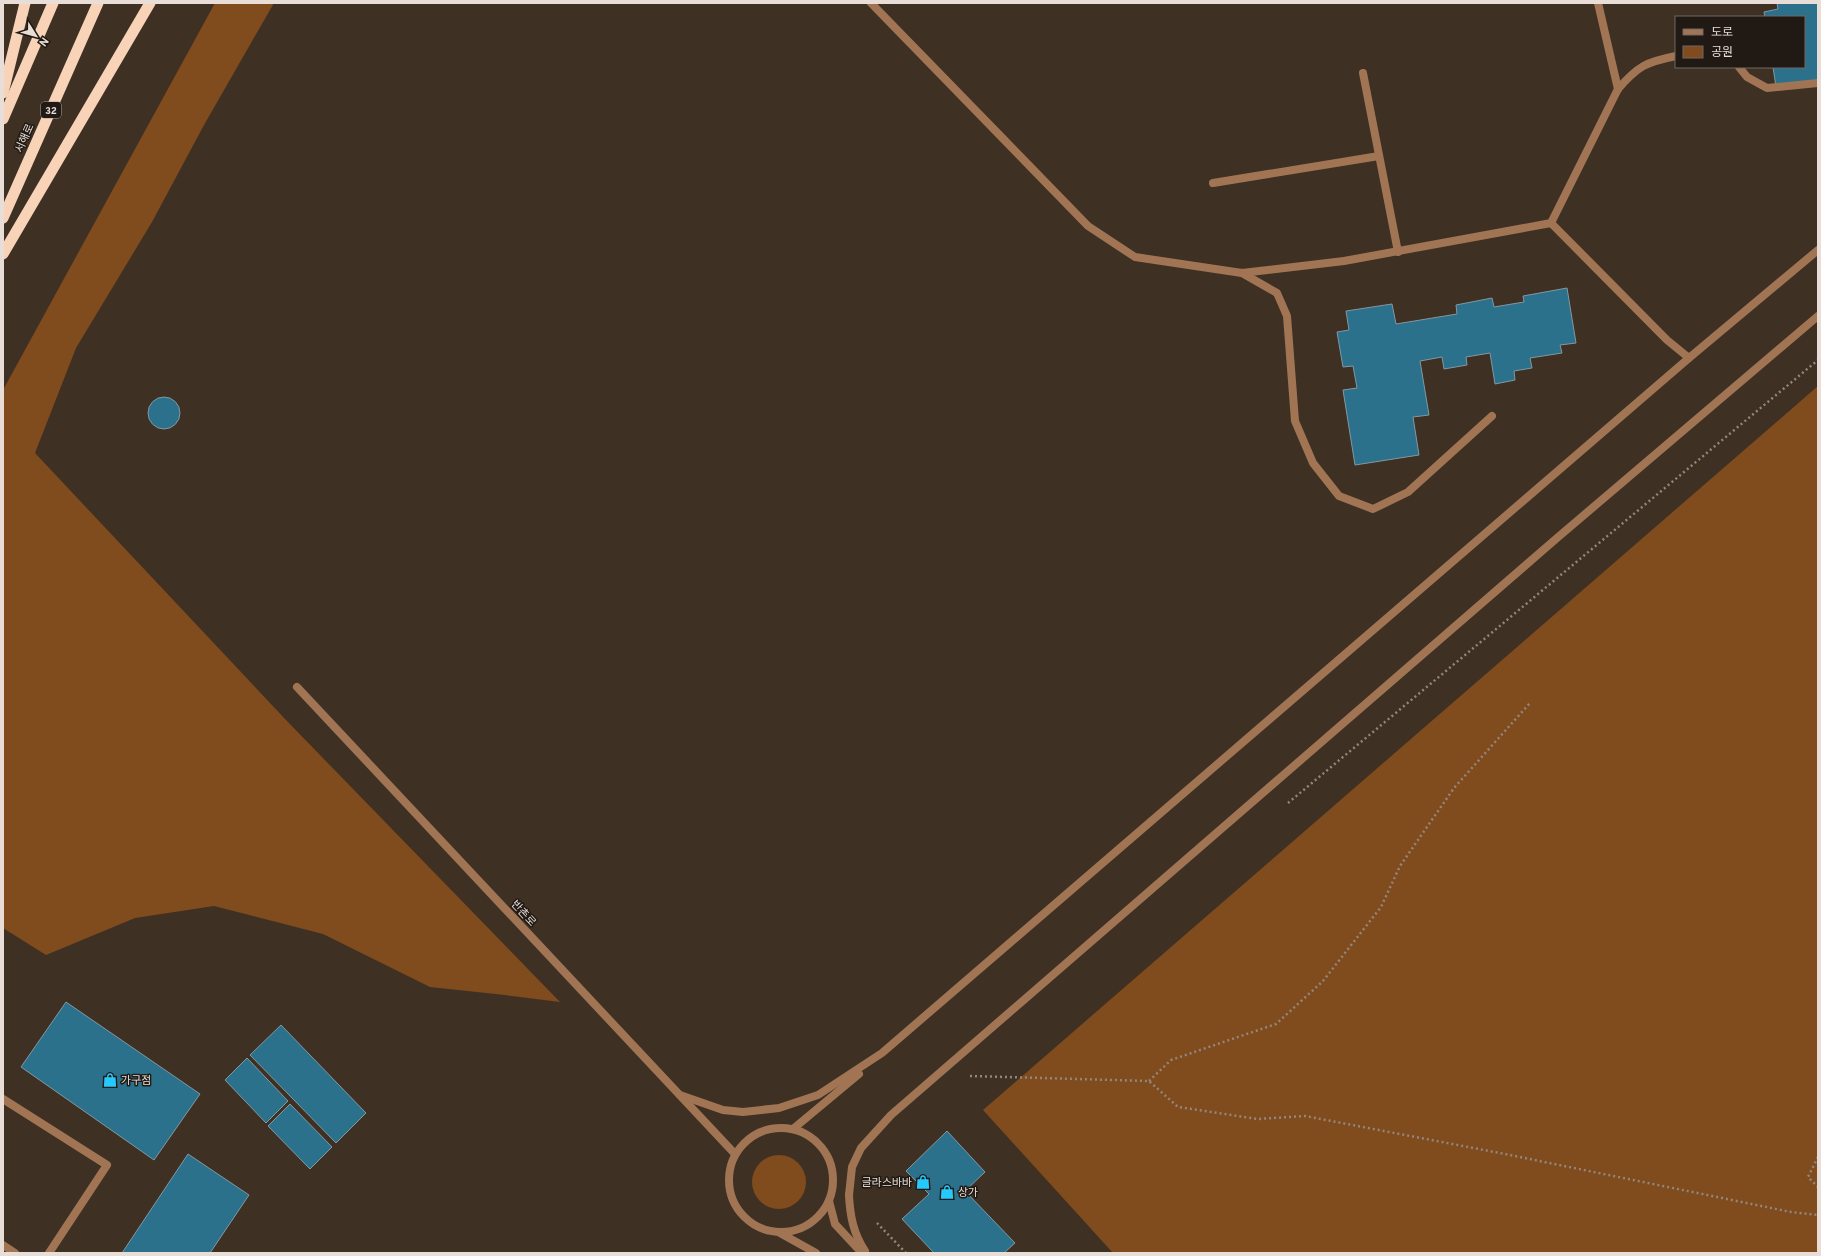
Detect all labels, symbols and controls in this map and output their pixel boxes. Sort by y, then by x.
north arrow [16,16,56,56]
legend [1675,16,1805,68]
text: 도로 [1711,25,1733,41]
text: N [35,34,51,49]
text: 공원 [1711,45,1733,61]
road number: 32 [41,102,61,118]
street label: 서해로 [12,122,37,155]
street label: 반촌로 [508,898,539,930]
shop icon: 가구점 [102,1072,118,1088]
place label: 가구점 [121,1074,151,1088]
shop icon: 글라스바바 [915,1174,931,1190]
place label: 글라스바바 [861,1176,912,1190]
shop icon: 상가 [939,1184,955,1200]
place label: 상가 [958,1186,978,1200]

